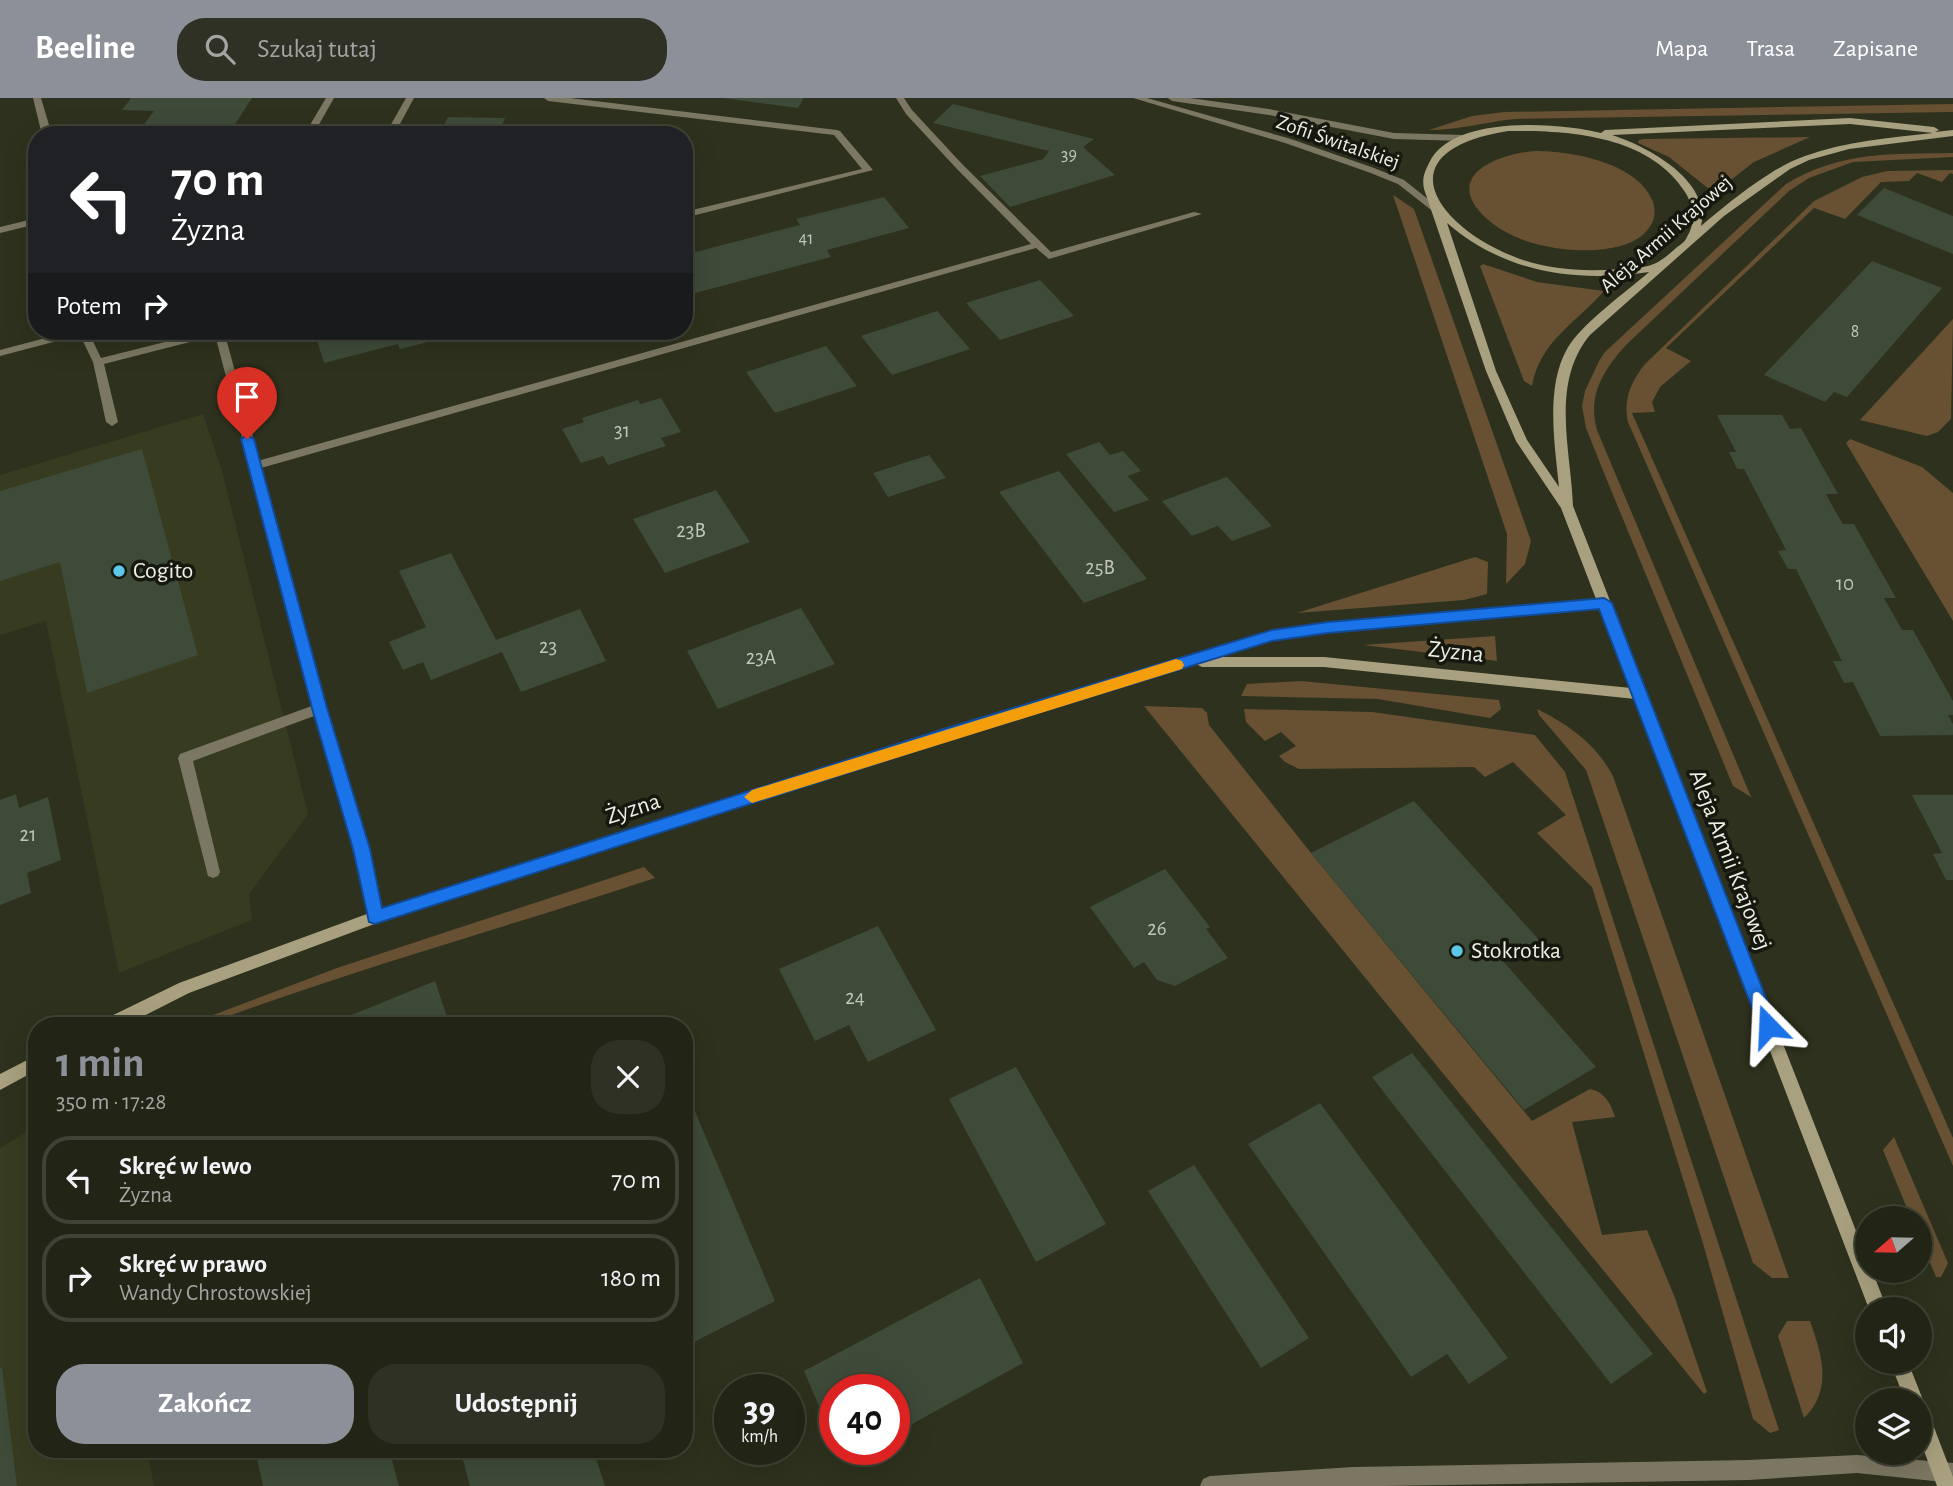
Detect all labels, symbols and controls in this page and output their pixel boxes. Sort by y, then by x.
search box [177,18,667,81]
icon: search [201,30,239,68]
text: Beeline [35,32,135,65]
text: Szukaj tutaj [257,36,377,62]
text: Mapa [1655,37,1708,61]
text: Trasa [1746,37,1795,61]
text: Zapisane [1833,37,1918,61]
street label: Zofii Świtalskiej [1274,108,1403,173]
house number: 39 [1061,146,1077,164]
icon: left [56,154,147,245]
text: 70 m [171,156,265,205]
street label: Aleja Armii Krajowej [1596,171,1736,297]
text: Żyzna [171,214,245,246]
house number: 41 [799,230,813,248]
icon: right [136,287,174,325]
text: Potem [56,293,122,319]
house number: 8 [1851,323,1859,341]
pin [217,367,277,439]
icon: arrive [228,378,266,416]
house number: 31 [614,420,630,441]
house number: 23B [676,520,706,541]
house number: 25B [1085,557,1115,578]
place label: Cogito [133,559,193,583]
marker: Cogito [111,563,127,579]
house number: 10 [1836,573,1854,594]
house number: 23 [539,636,557,657]
street label: Żyzna [1427,636,1485,667]
house number: 23A [746,647,776,668]
street label: Aleja Armii Krajowej [1685,767,1775,953]
street label: Żyzna [602,788,663,829]
house number: 21 [20,824,36,845]
house number: 26 [1147,918,1167,939]
place label: Stokrotka [1471,939,1561,963]
marker: Stokrotka [1449,943,1465,959]
house number: 24 [845,987,865,1008]
position arrow [1731,989,1805,1063]
button: close [591,1040,665,1114]
text: 1 min [56,1042,145,1084]
text: 350 m · 17:28 [56,1091,166,1114]
text: Skręć w lewo [119,1153,252,1179]
icon: left [60,1161,98,1199]
text: 70 m [611,1167,661,1193]
text: Żyzna [119,1184,172,1207]
north arrow [1855,1206,1932,1283]
map controls [1855,1206,1932,1465]
text: Skręć w prawo [119,1251,267,1277]
icon: right [60,1259,98,1297]
text: 180 m [601,1265,661,1291]
text: Wandy Chrostowskiej [119,1282,312,1305]
button: sound [1855,1297,1932,1374]
button: Zakończ [56,1364,354,1444]
button: Udostępnij [368,1364,665,1444]
speed limit sign: 40 [819,1374,910,1465]
button: layers [1855,1388,1932,1465]
text: 39 [743,1393,775,1428]
text: km/h [741,1428,778,1446]

